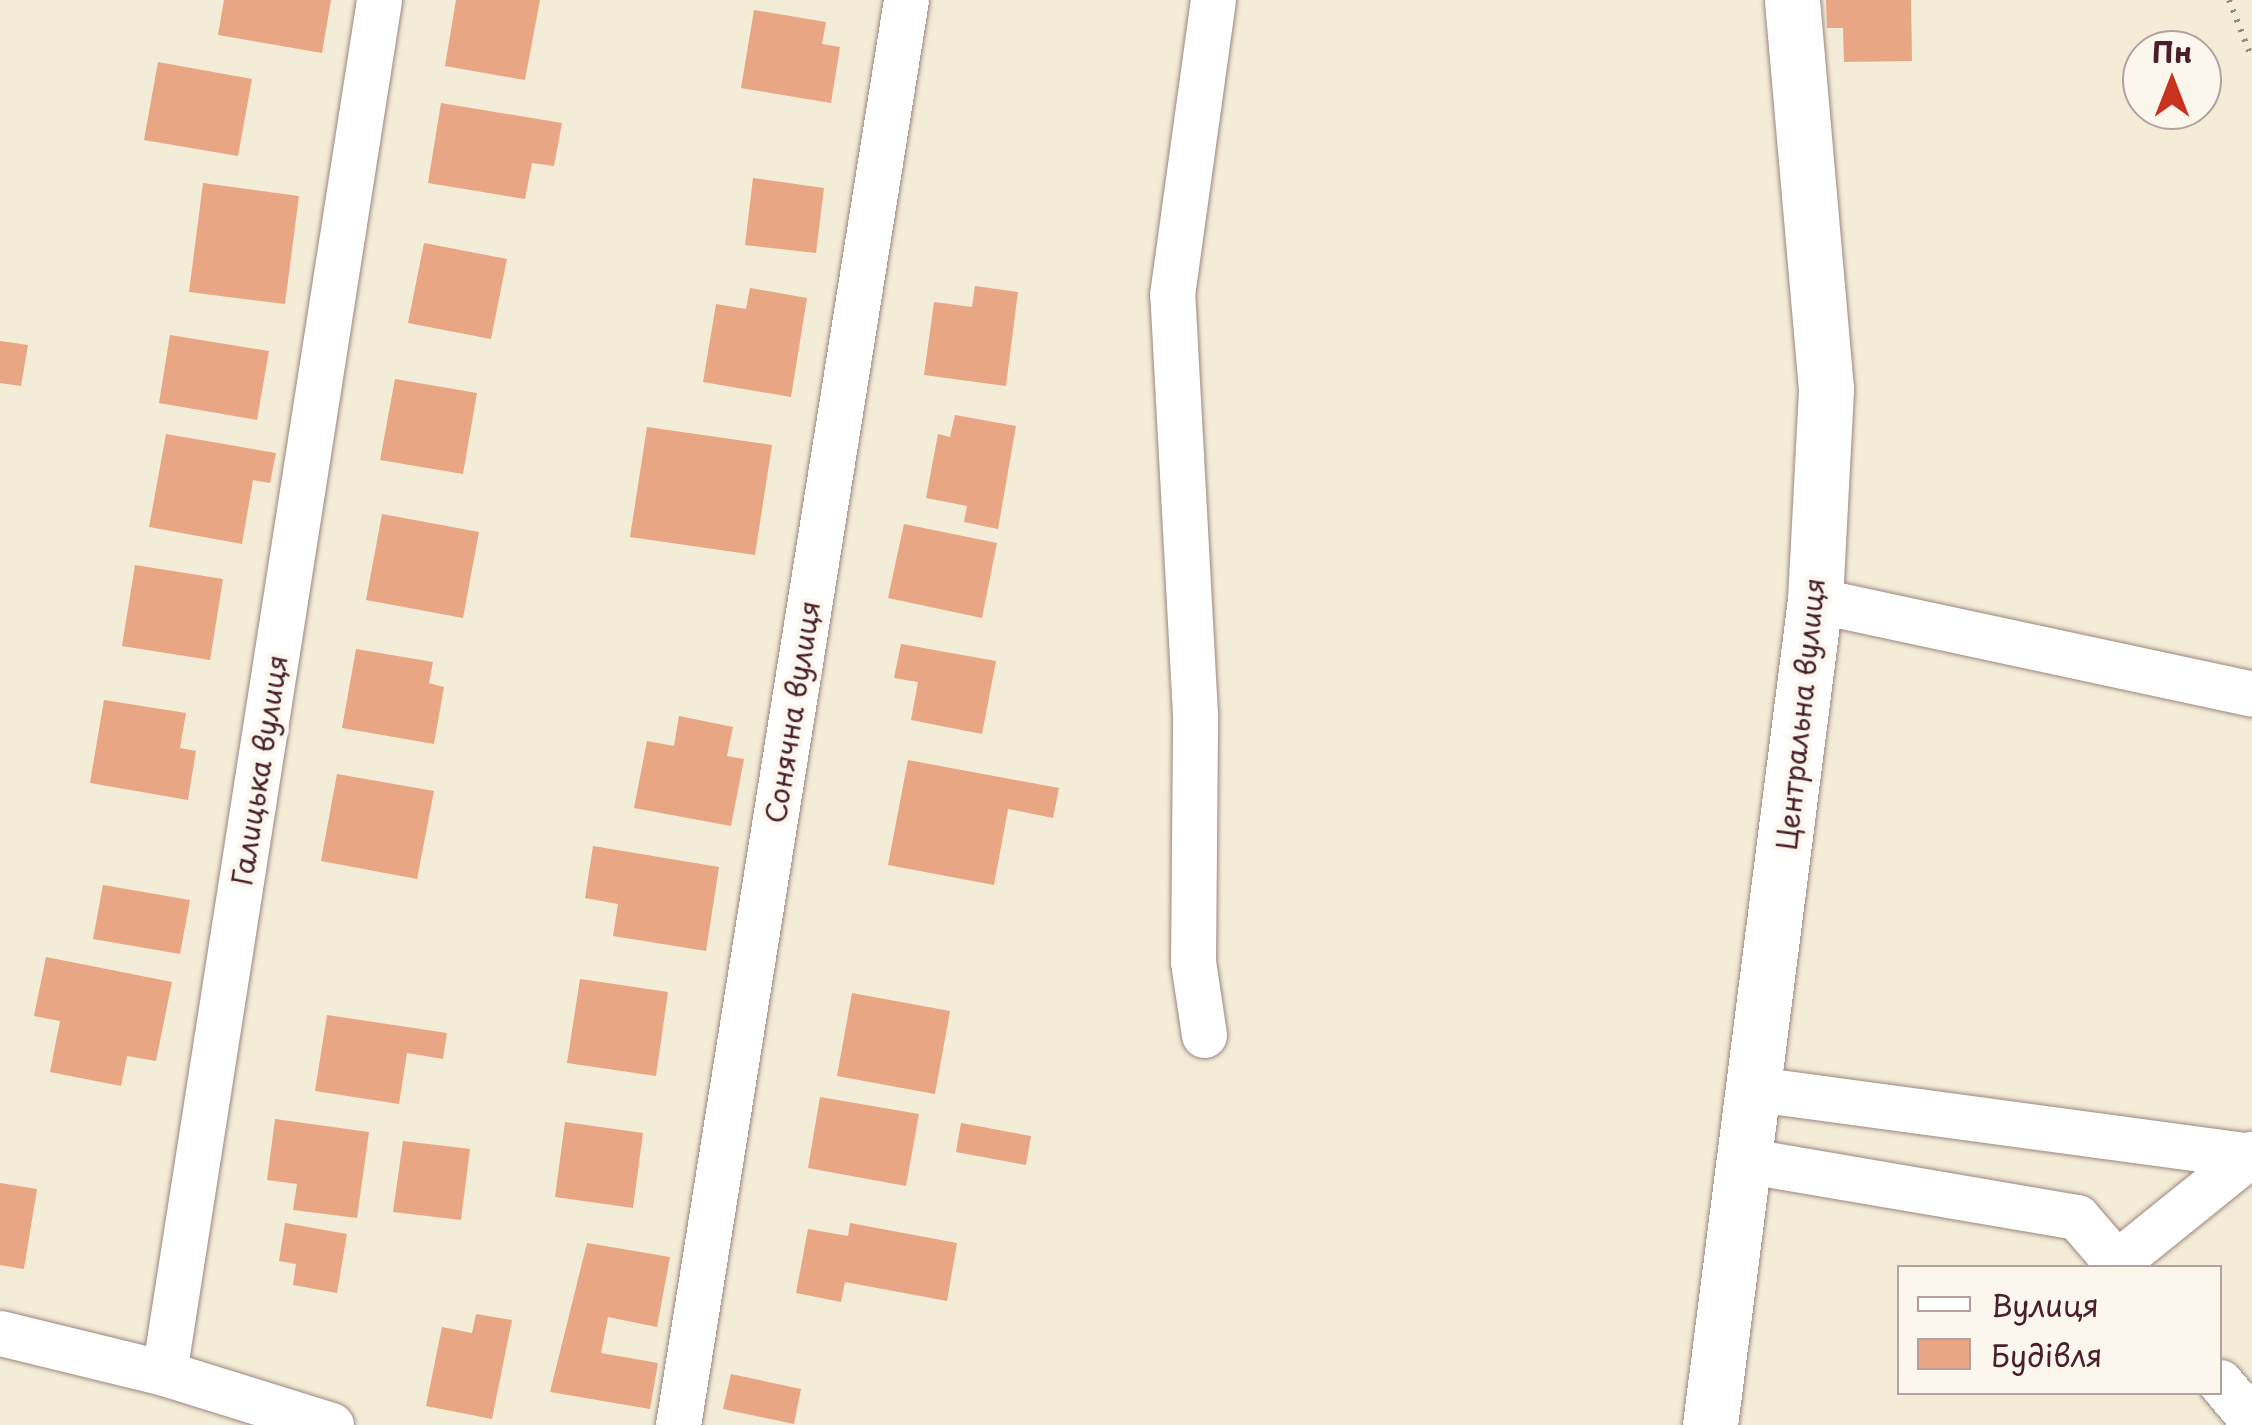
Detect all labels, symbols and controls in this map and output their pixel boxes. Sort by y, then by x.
north arrow [2122,30,2222,130]
text: Пн [2152,30,2192,73]
street label: Центральна вулиця [1769,576,1831,852]
street label: Сонячна вулиця [758,597,826,827]
street label: Галицька вулиця [224,652,294,888]
legend [1897,1265,2222,1395]
text: Вулиця [1991,1282,2099,1327]
text: Будівля [1991,1332,2103,1377]

